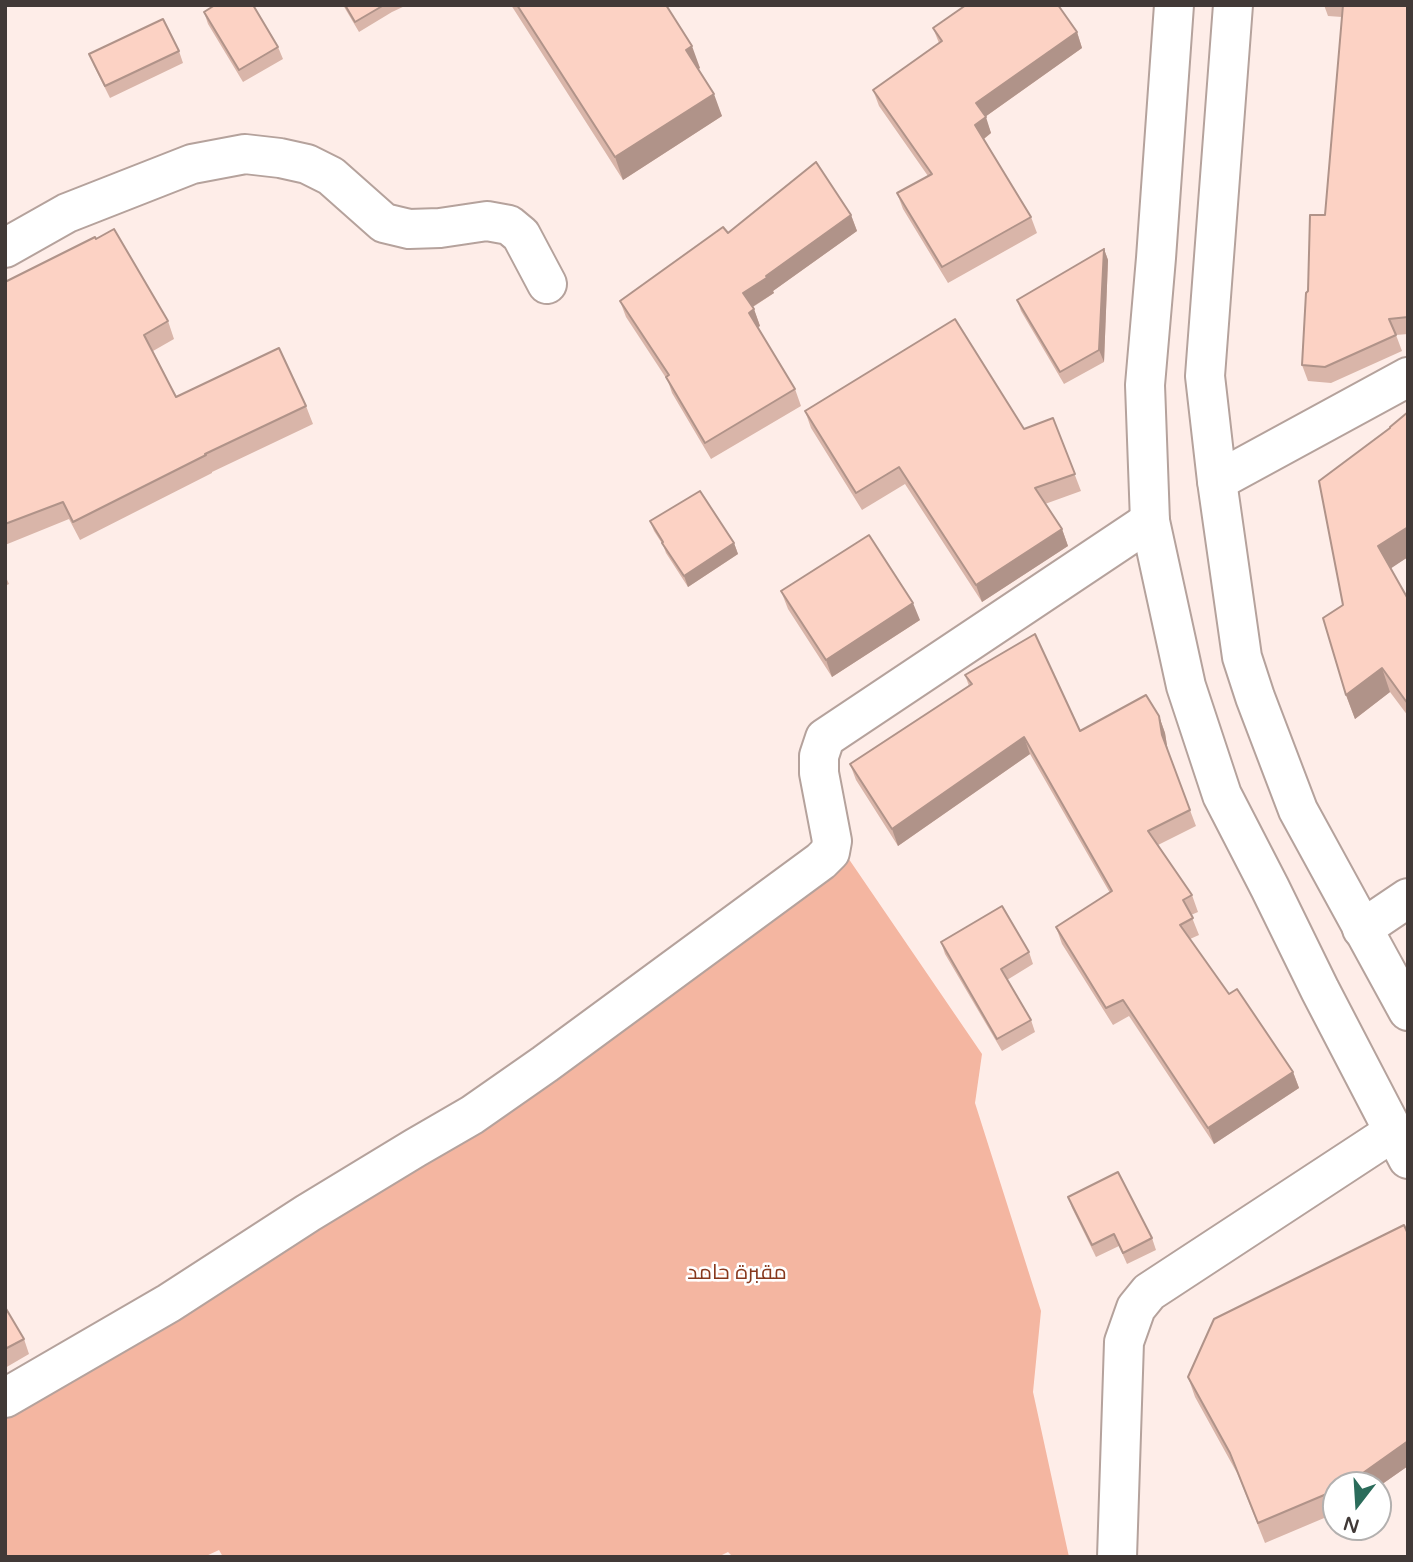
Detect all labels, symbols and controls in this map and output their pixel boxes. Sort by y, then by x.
park label: مقبرة حامد [687,1260,787,1286]
north arrow [1322,1471,1392,1541]
text: N [1341,1511,1362,1537]

